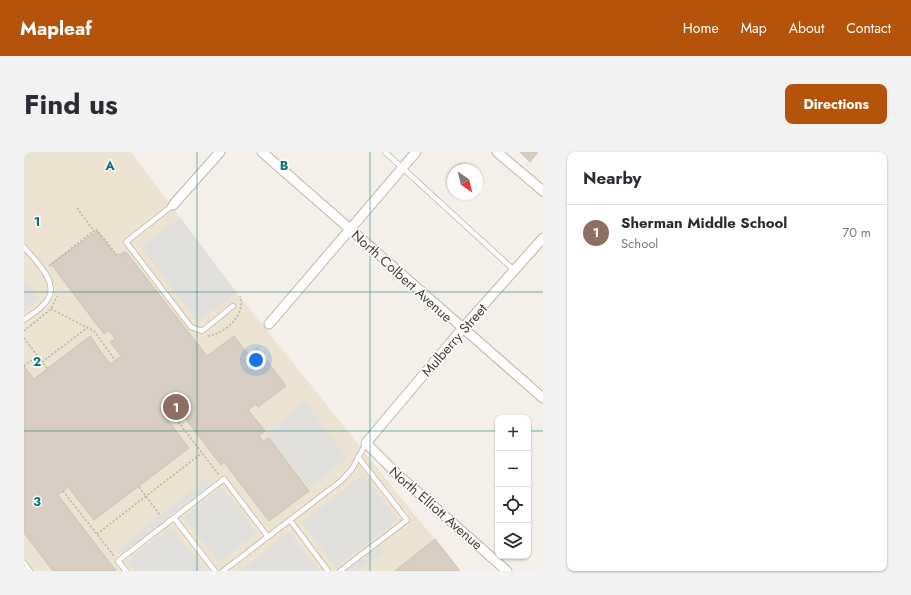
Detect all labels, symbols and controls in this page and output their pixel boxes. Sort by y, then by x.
text: Mapleaf [20,15,92,42]
text: Home [683,18,719,38]
text: Map [741,18,767,38]
text: About [789,18,824,38]
text: Contact [846,18,891,38]
text: Find us [24,84,118,125]
button: Directions [785,84,887,124]
text: A [104,156,115,175]
text: B [280,156,289,175]
north arrow [447,164,483,200]
text: Nearby [583,166,641,190]
text: 1 [34,212,40,231]
text: Sherman Middle School [621,212,787,234]
text: 1 [593,223,599,242]
text: 70 m [842,223,871,242]
street label: North Colbert Avenue [347,225,457,327]
text: School [621,234,658,253]
street label: Mulberry Street [417,299,492,381]
your location [246,350,266,370]
text: 2 [33,352,41,371]
pin: 1 [163,392,189,422]
map controls [495,415,531,559]
button: + [495,415,531,451]
button: − [495,451,531,487]
street label: North Elliott Avenue [385,462,487,554]
button: locate [495,487,531,523]
text: 3 [33,492,41,511]
button: layers [495,523,531,559]

